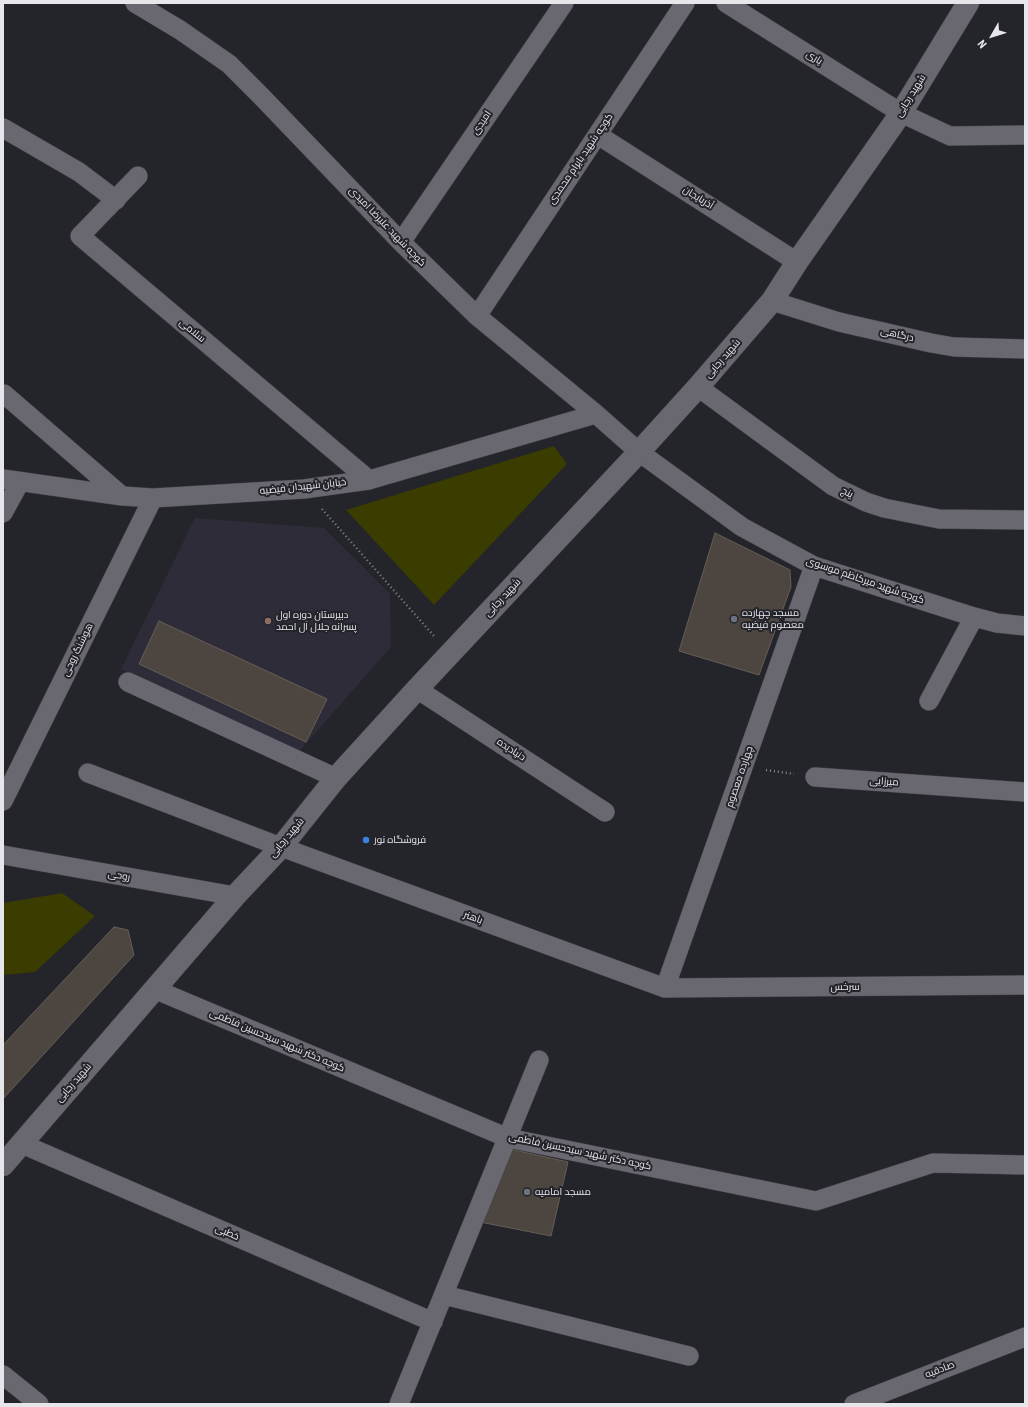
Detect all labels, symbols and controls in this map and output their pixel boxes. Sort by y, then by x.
north arrow [972,16,1012,56]
text: N [975,37,989,51]
street label: یاری [804,48,824,68]
street label: شهید رجایی [893,72,929,120]
street label: امیدی [470,109,494,137]
street label: کوچه شهید بایرام محمدی [546,111,616,207]
street label: آذربایجان [680,184,716,212]
street label: کوچه شهید علیرضا امیدی [346,185,428,269]
street label: سلامی [177,317,207,345]
street label: درگاهی [879,325,915,345]
street label: شهید رجایی [703,337,743,381]
street label: خیابان شهیدان فیضیه [259,476,347,498]
street label: ینج [839,485,855,501]
street label: کوچه شهید میرکاظم موسوی [804,555,926,607]
street label: شهید رجایی [482,576,524,620]
place label: مسجد چهارده معصوم فیضیه [742,607,804,630]
place label: دبیرستان دوره اول پسرانه جلال آل احمد [276,609,357,632]
marker: مسجد چهارده معصوم فیضیه [729,614,739,624]
marker: دبیرستان دوره اول پسرانه جلال آل احمد [263,616,273,626]
street label: هوشنگ روحی [60,621,96,679]
street label: دنیادیده [494,736,528,764]
street label: چهارده معصوم [724,745,756,809]
street label: میرزایی [869,775,899,789]
street label: شهید رجایی [267,816,307,860]
place label: فروشگاه نور [374,834,426,846]
marker: فروشگاه نور [361,835,371,845]
street label: روحی [107,868,131,884]
street label: باهنر [462,909,484,927]
street label: سرخس [830,981,860,993]
street label: کوچه دکتر شهید سیدحسین فاطمی [208,1007,346,1075]
street label: شهید رجایی [54,1061,94,1105]
street label: کوچه دکتر شهید سیدحسین فاطمی [508,1131,652,1173]
place label: مسجد امامیه [535,1186,591,1198]
marker: مسجد امامیه [522,1187,532,1197]
street label: خطبی [213,1223,241,1243]
street label: صادقیه [923,1359,957,1381]

